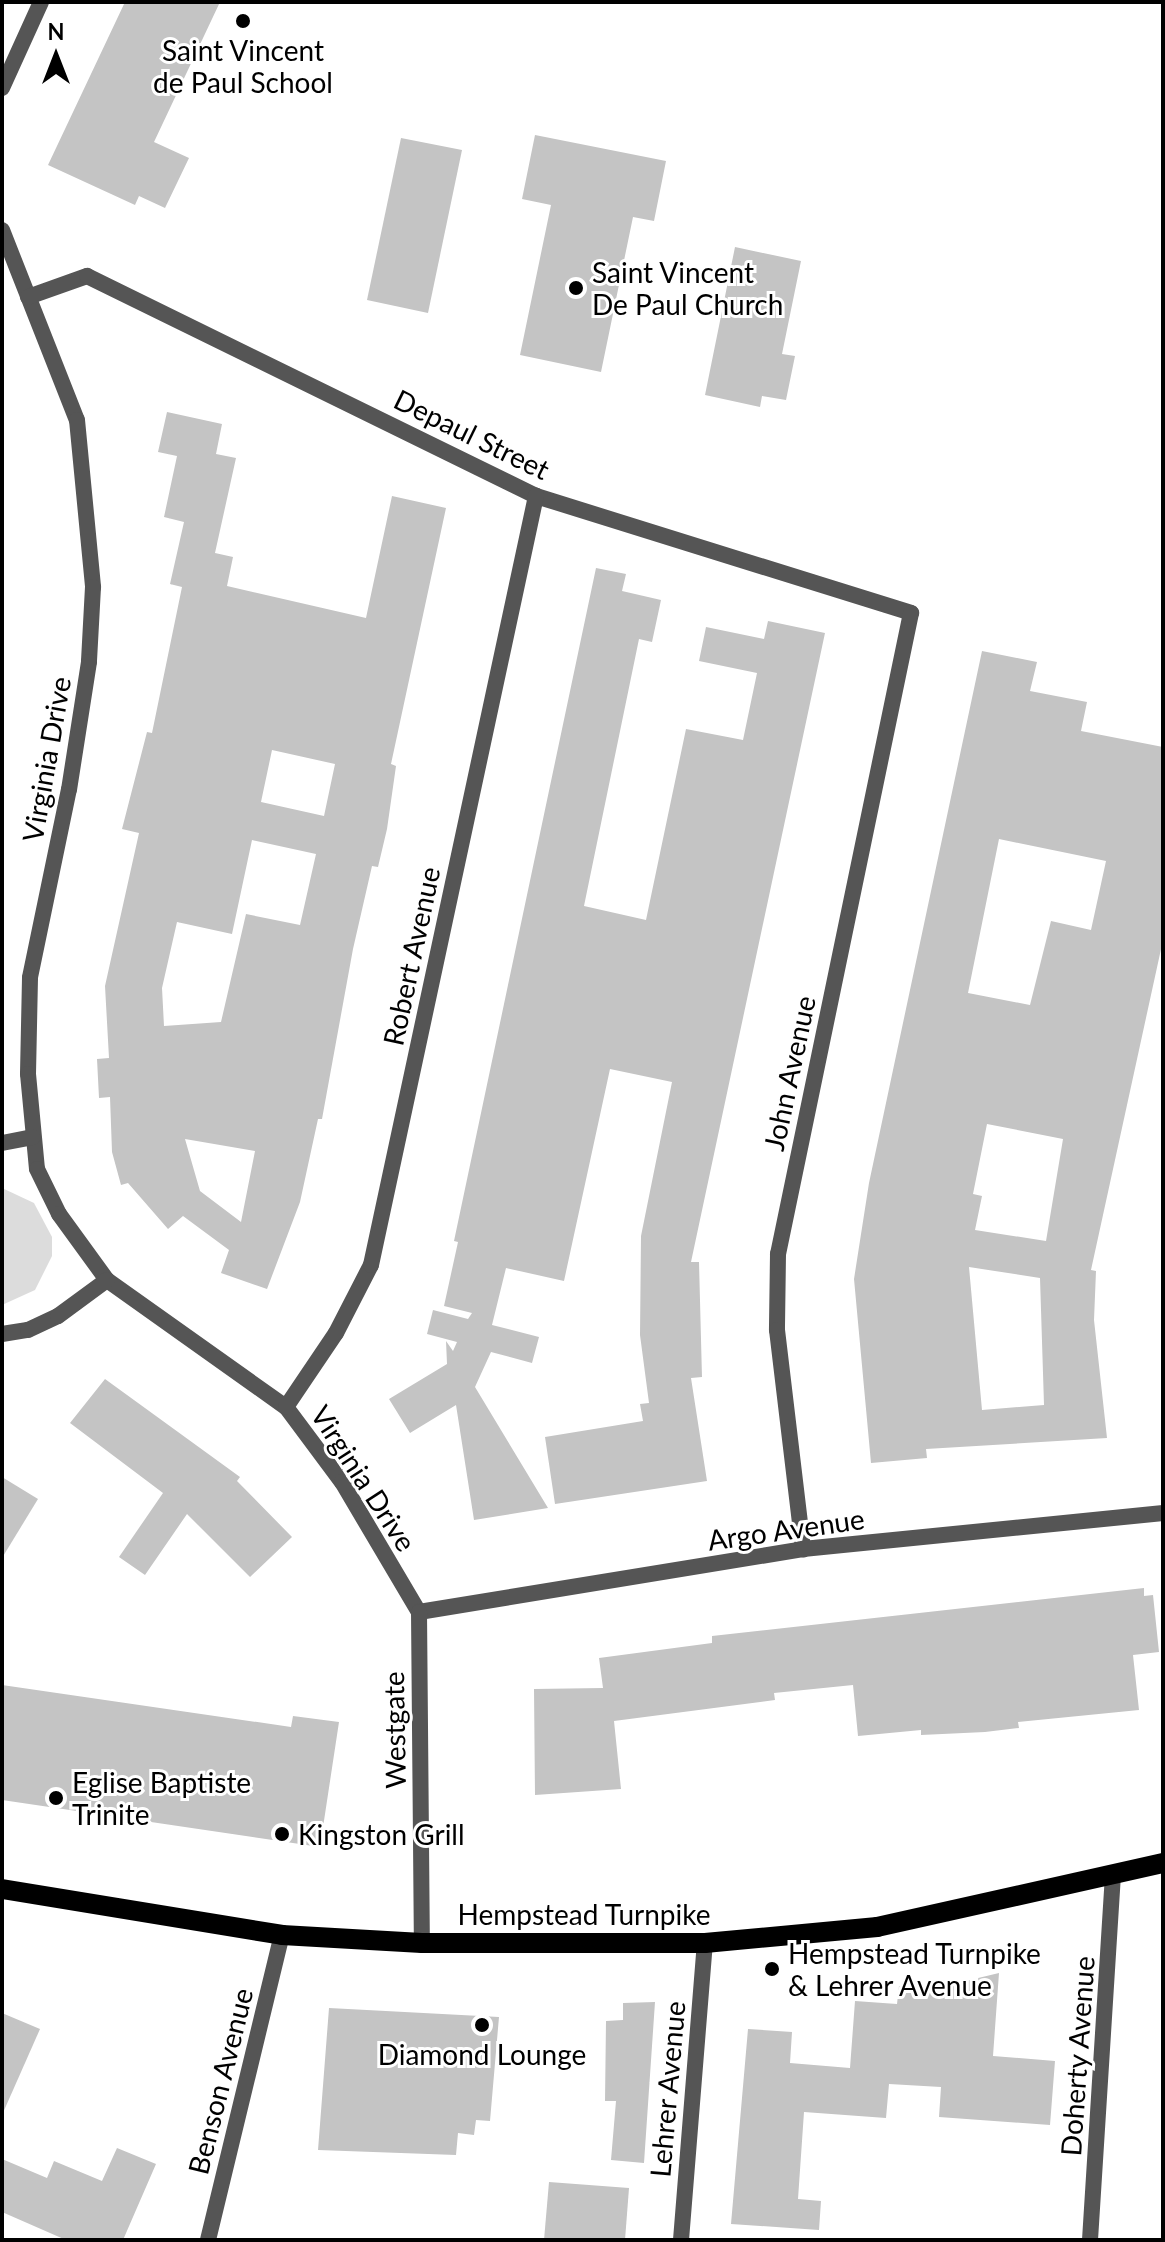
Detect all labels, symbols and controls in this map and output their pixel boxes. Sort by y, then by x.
marker: Saint Vincent de Paul School [234,12,252,30]
north arrow [16,16,96,96]
text: N [48,18,64,45]
place label: Saint Vincent de Paul School [153,33,333,99]
place label: Saint Vincent De Paul Church [592,255,783,321]
marker: Saint Vincent De Paul Church [567,279,585,297]
street label: Depaul Street [389,382,555,486]
street label: Virginia Drive [15,674,77,844]
street label: Robert Avenue [376,863,446,1049]
street label: John Avenue [756,992,822,1154]
street label: Virginia Drive [304,1399,424,1557]
street label: Argo Avenue [705,1501,867,1557]
street label: Westgate [376,1671,412,1789]
place label: Eglise Baptiste Trinite [72,1765,251,1831]
marker: Eglise Baptiste Trinite [47,1789,65,1807]
place label: Kingston Grill [298,1817,465,1851]
marker: Kingston Grill [273,1825,291,1843]
street label: Hempstead Turnpike [457,1897,711,1931]
place label: Hempstead Turnpike & Lehrer Avenue [788,1936,1042,2002]
street label: Doherty Avenue [1053,1954,1101,2158]
marker: Hempstead Turnpike & Lehrer Avenue [763,1960,781,1978]
street label: Benson Avenue [181,1984,259,2178]
street label: Lehrer Avenue [642,1999,692,2179]
marker: Diamond Lounge [473,2016,491,2034]
place label: Diamond Lounge [378,2037,586,2071]

